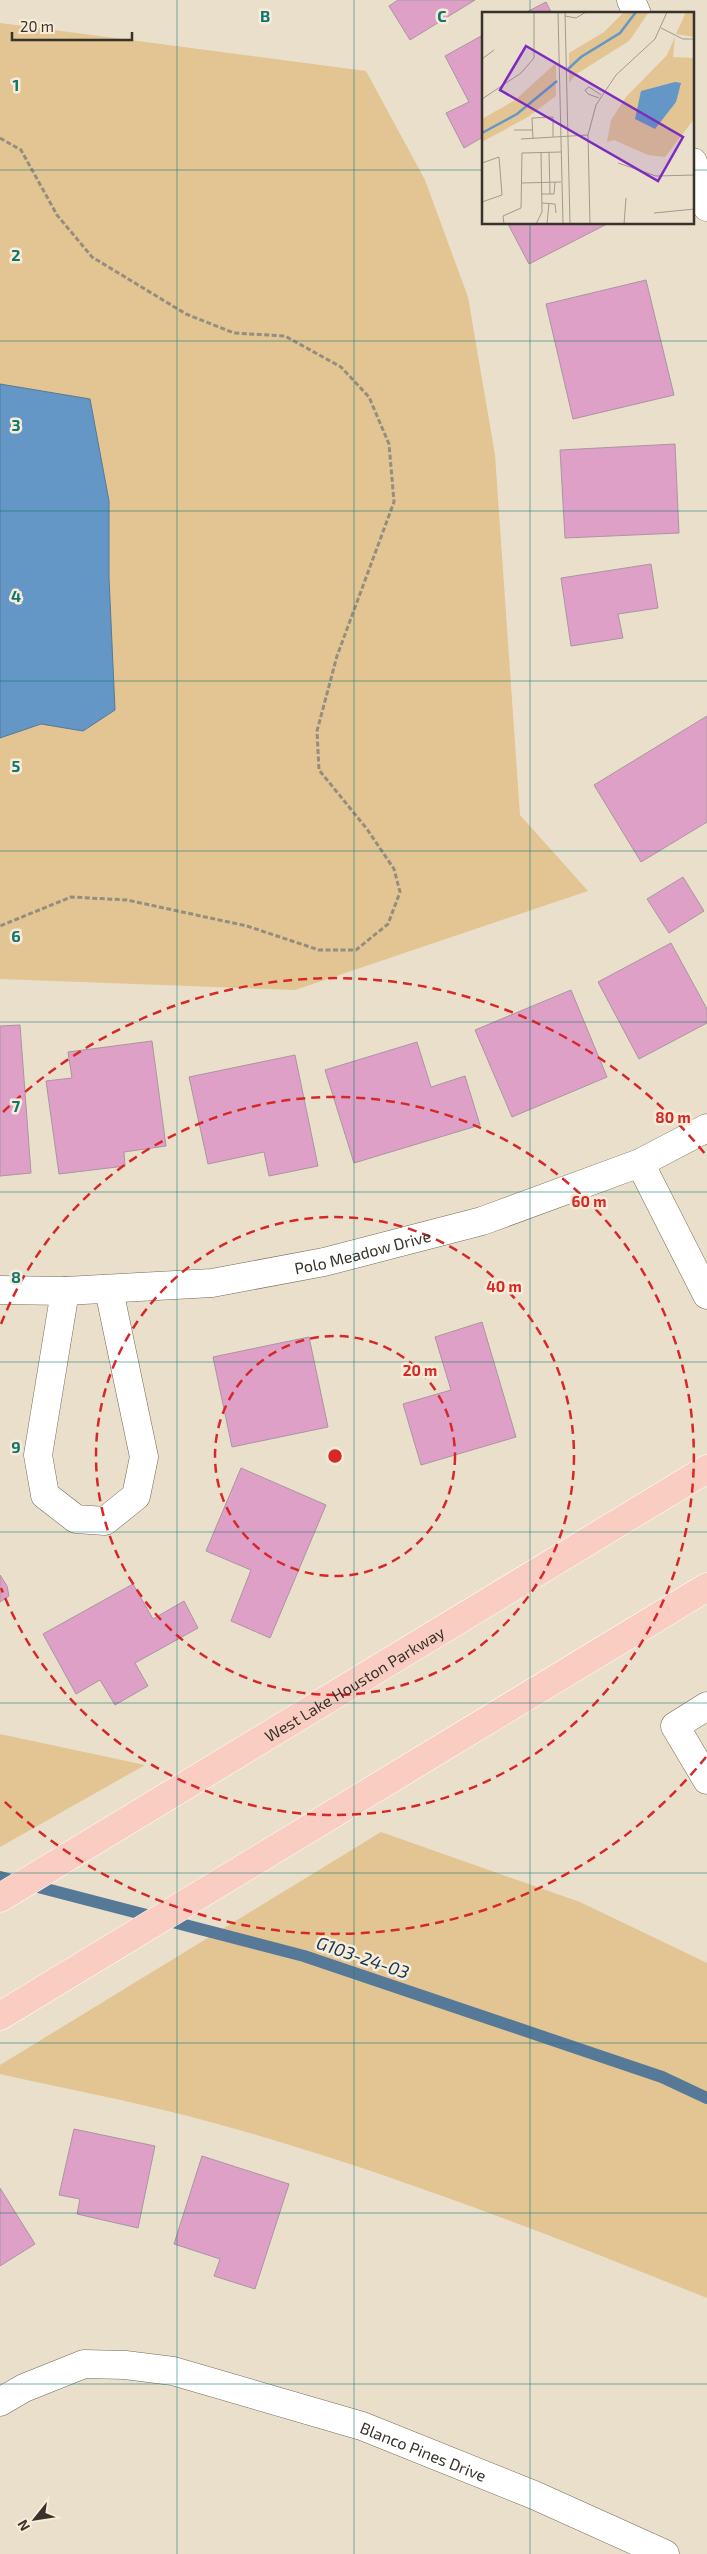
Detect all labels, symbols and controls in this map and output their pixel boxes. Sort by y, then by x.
text: B [260,6,270,25]
text: C [437,6,447,25]
scale bar [12,10,132,42]
inset map [482,12,694,225]
text: 20 m [20,17,54,35]
text: 1 [13,75,19,94]
text: 2 [11,245,21,264]
text: 3 [11,415,21,434]
text: 4 [11,586,21,605]
text: 5 [12,756,21,775]
text: 6 [11,926,21,945]
text: 7 [12,1096,21,1115]
text: 80 m [655,1108,691,1126]
text: 60 m [572,1192,606,1210]
street label: Polo Meadow Drive [293,1225,433,1277]
text: 8 [11,1267,21,1286]
text: 40 m [486,1277,522,1295]
text: 20 m [403,1361,437,1379]
text: 9 [11,1437,21,1456]
centre of rings [326,1447,344,1465]
street label: West Lake Houston Parkway [261,1621,448,1745]
water label: G103-24-03 [314,1931,412,1983]
street label: Blanco Pines Drive [358,2417,489,2485]
north arrow [10,2494,60,2544]
text: N [13,2517,33,2534]

